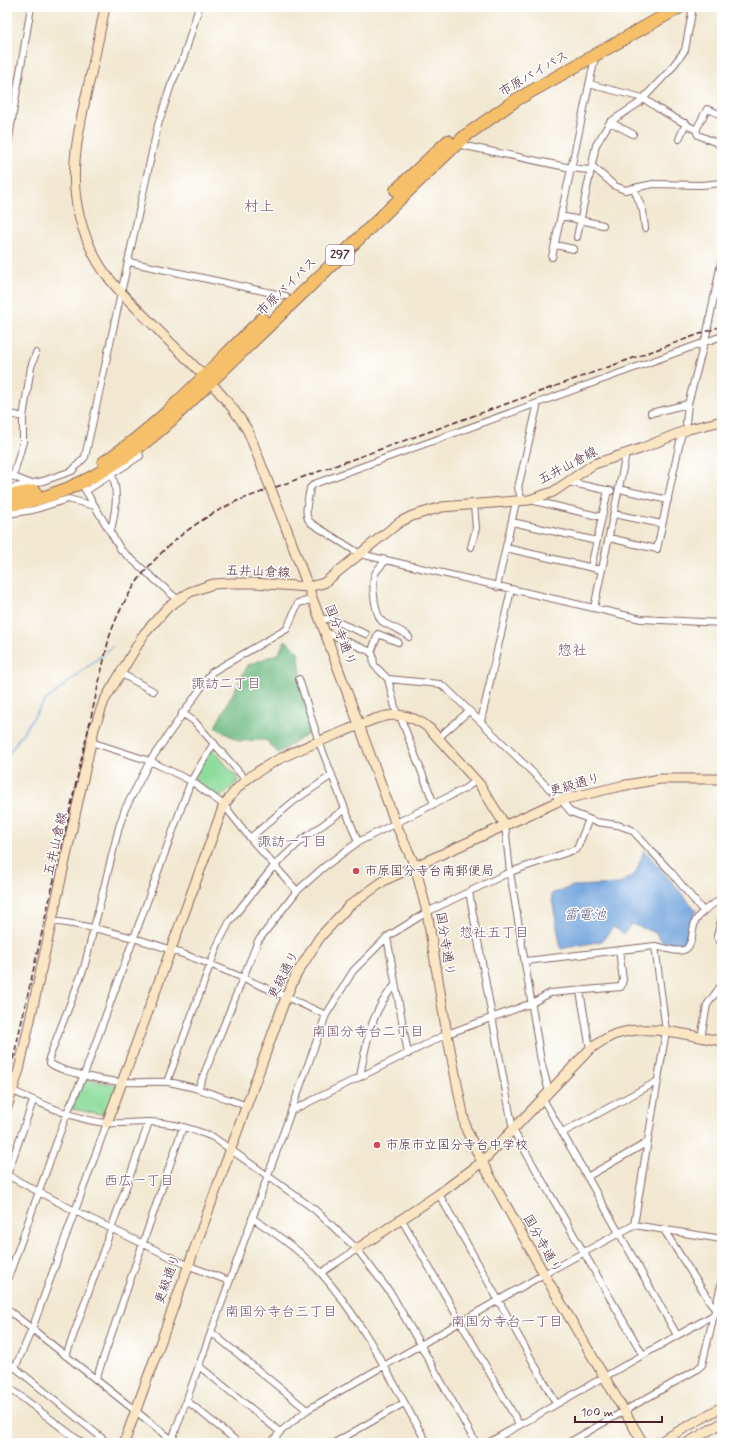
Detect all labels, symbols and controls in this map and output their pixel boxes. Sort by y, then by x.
street label: 市原バイパス [496,47,572,101]
district label: 村上 [244,197,274,217]
road number: 297 [326,245,354,265]
street label: 市原バイパス [253,254,321,320]
street label: 五井山倉線 [535,443,602,489]
street label: 五井山倉線 [225,562,292,582]
street label: 国分寺通り [320,602,360,668]
district label: 惣社 [557,641,587,661]
district label: 諏訪二丁目 [191,675,261,693]
street label: 更級通り [548,770,602,800]
street label: 五井山倉線 [40,809,72,878]
district label: 諏訪一丁目 [257,833,327,851]
place label: 市原国分寺台南郵便局 [364,863,494,880]
marker: 市原国分寺台南郵便局 [351,866,361,876]
water label: 雷電池 [564,906,607,924]
street label: 国分寺通り [432,911,458,977]
district label: 惣社五丁目 [459,924,529,942]
street label: 更級通り [265,948,303,1002]
district label: 南国分寺台二丁目 [312,1023,424,1041]
place label: 市原市立国分寺台中学校 [385,1137,528,1154]
marker: 市原市立国分寺台中学校 [372,1140,382,1150]
district label: 西広一丁目 [104,1172,174,1190]
street label: 国分寺通り [519,1211,565,1277]
street label: 更級通り [151,1252,185,1306]
district label: 南国分寺台三丁目 [225,1303,337,1321]
district label: 南国分寺台一丁目 [451,1313,563,1331]
scale bar [575,1398,662,1424]
text: 100 m [581,1405,613,1421]

